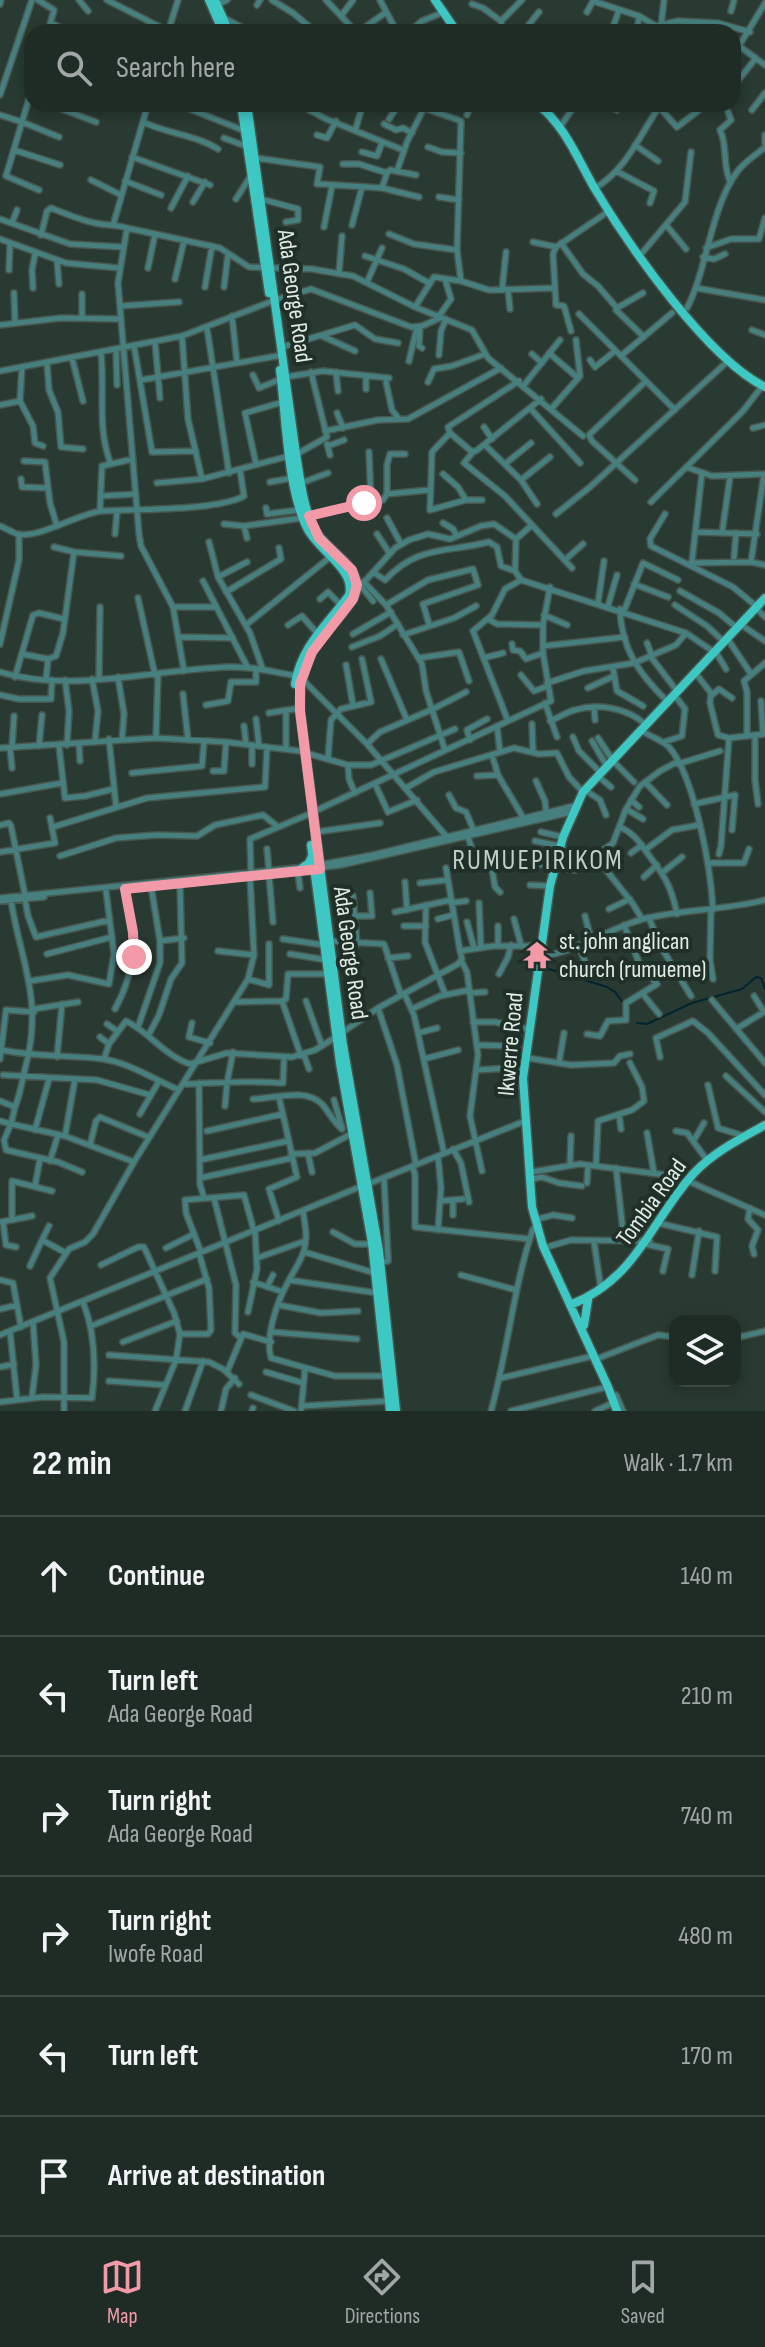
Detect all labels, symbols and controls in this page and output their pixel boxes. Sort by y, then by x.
search box [24,24,741,112]
icon: search [52,46,96,90]
text: Search here [116,50,235,86]
street label: Ada George Road [271,227,318,364]
route start [346,485,382,521]
district label: RUMUEPIRIKOM [452,844,624,877]
street label: Ada George Road [327,884,374,1021]
place label: st. john anglican church (rumueme) [559,927,707,984]
route end [116,939,152,975]
temple icon: st. john anglican church (rumueme) [522,940,552,970]
street label: Ikwerre Road [492,991,529,1097]
street label: Tombia Road [610,1153,693,1252]
map controls [669,1315,741,1387]
button: layers [669,1315,741,1387]
text: 22 min [32,1443,112,1484]
text: Walk · 1.7 km [623,1448,733,1479]
icon: ahead [32,1554,76,1598]
text: Continue [108,1558,205,1594]
text: 140 m [681,1561,733,1592]
text: Turn left [108,1663,198,1699]
icon: left [32,1674,76,1718]
text: 210 m [681,1681,733,1712]
text: Ada George Road [108,1699,253,1730]
text: Turn right [108,1783,211,1819]
icon: right [32,1794,76,1838]
text: 740 m [681,1801,733,1832]
text: Ada George Road [108,1819,253,1850]
text: Turn right [108,1903,211,1939]
icon: right [32,1914,76,1958]
text: 480 m [678,1921,733,1952]
text: Iwofe Road [108,1939,203,1970]
icon: left [32,2034,76,2078]
text: Turn left [108,2038,198,2074]
text: 170 m [681,2041,733,2072]
icon: arrive [32,2154,76,2198]
text: Arrive at destination [108,2158,325,2194]
tab: Map [100,2255,144,2330]
tab: Directions [345,2255,420,2330]
tab: Saved [621,2255,665,2330]

